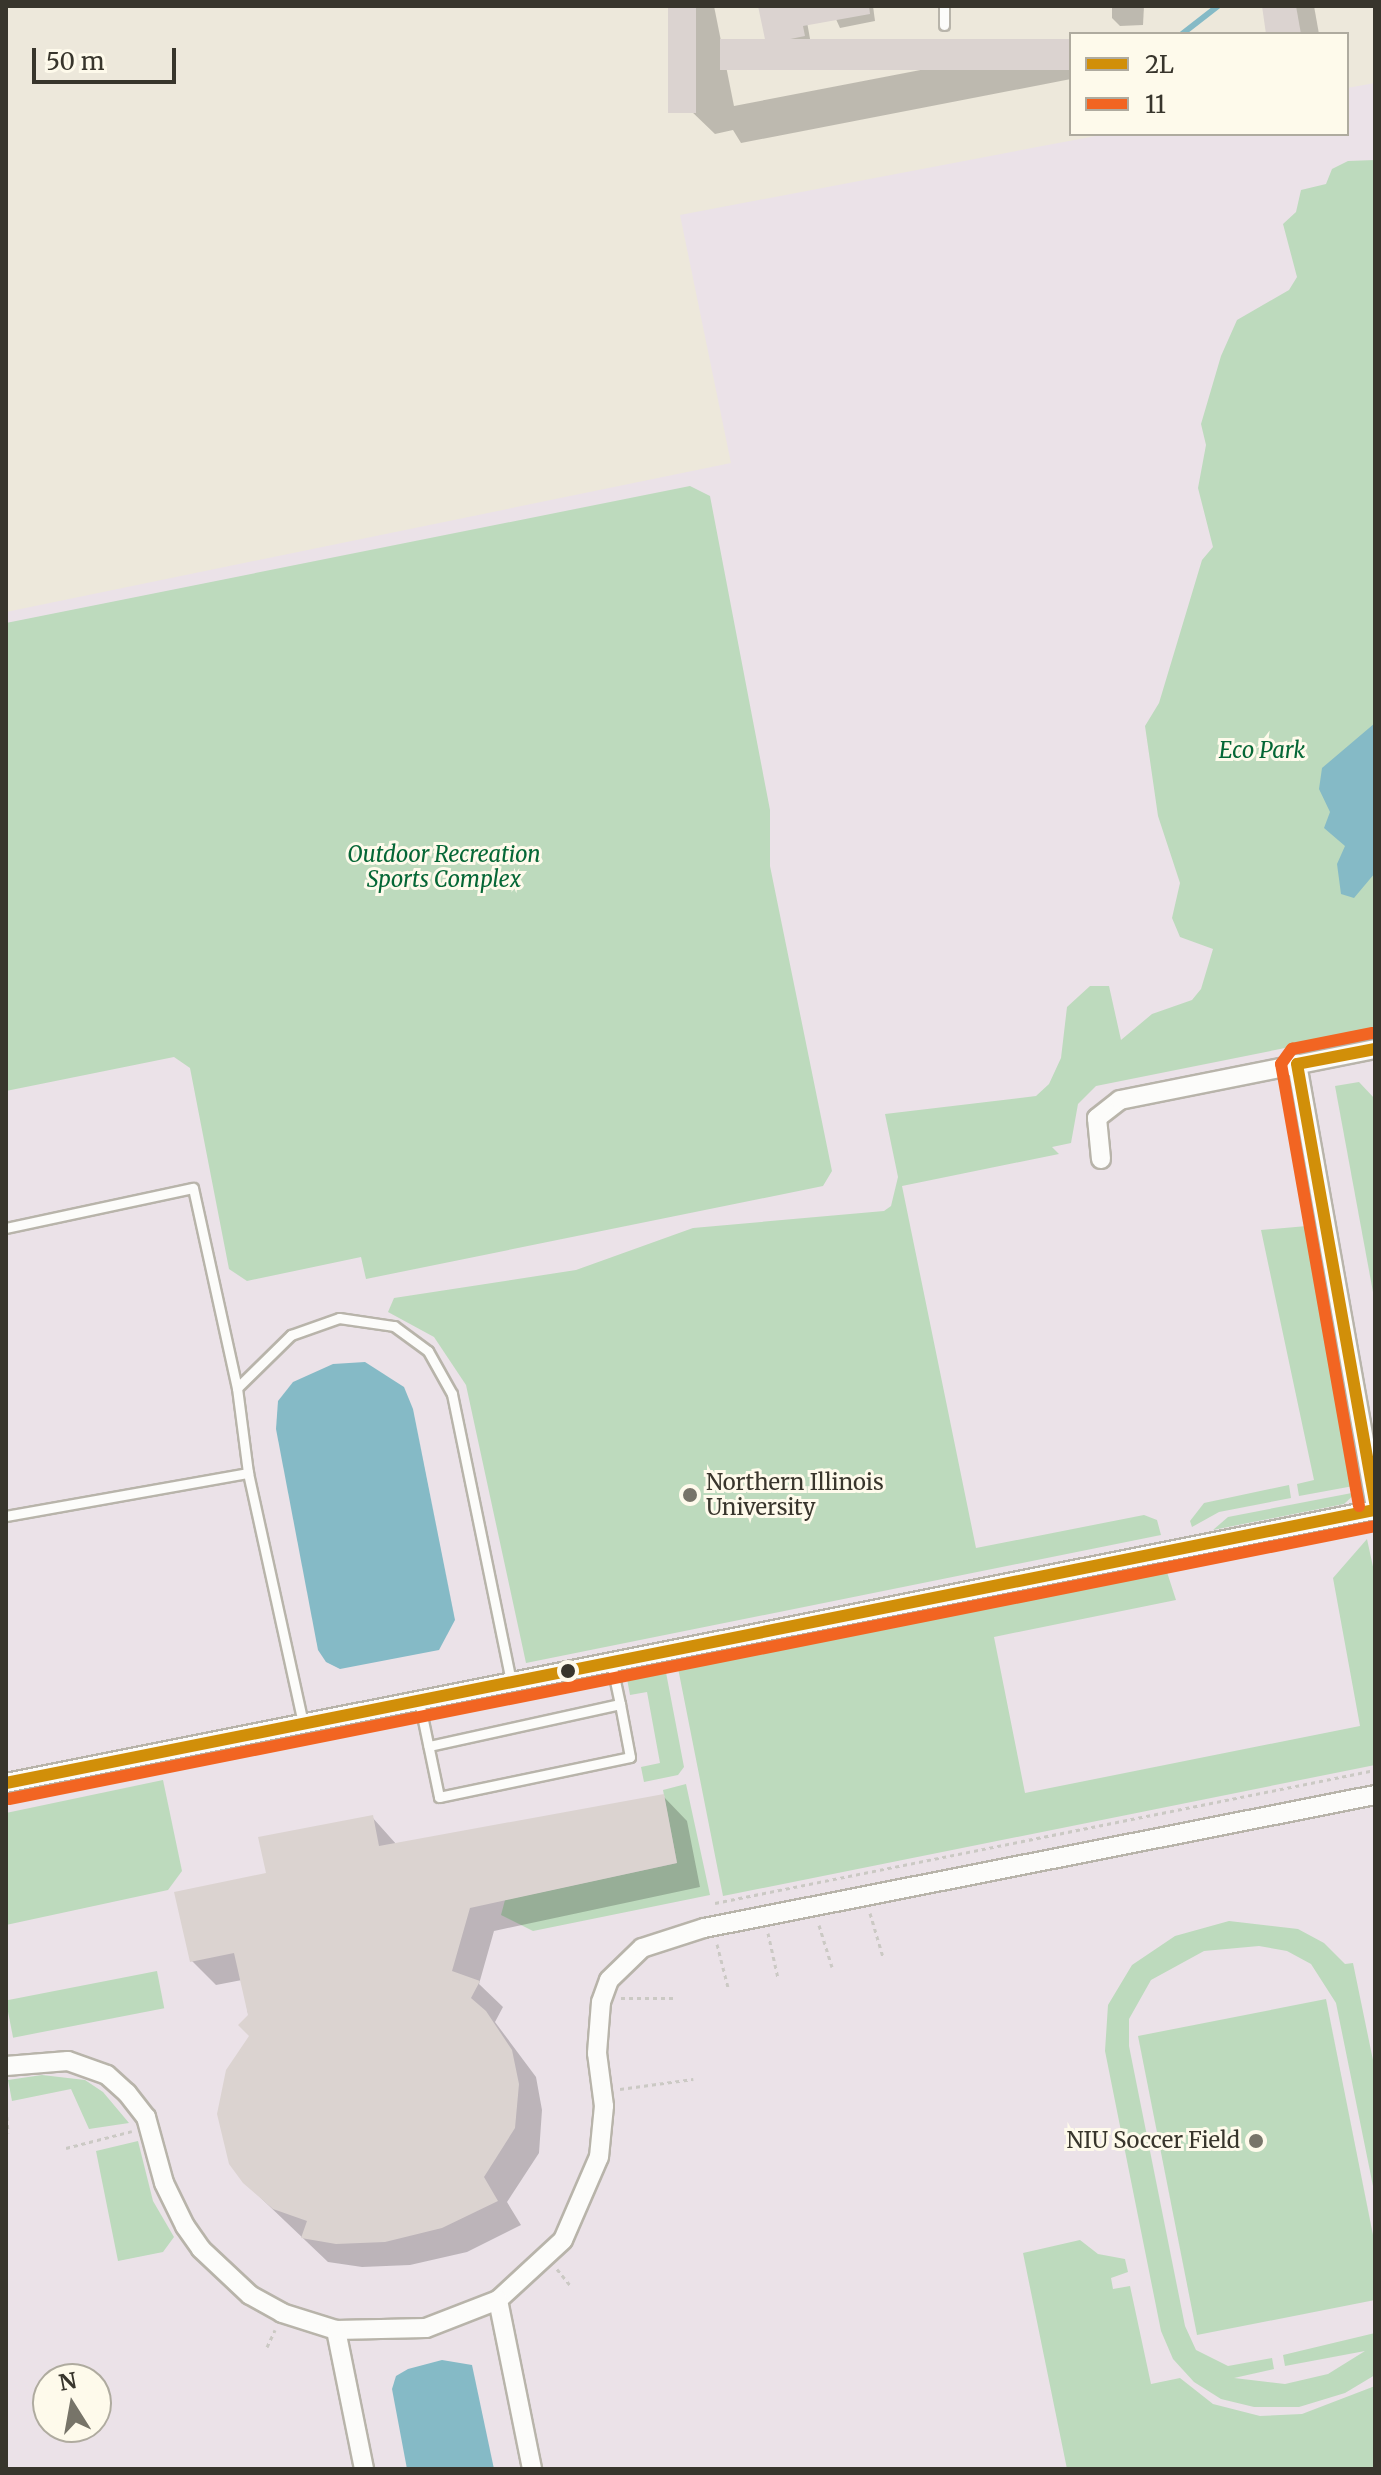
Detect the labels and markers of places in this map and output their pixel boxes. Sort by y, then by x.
place label: Northern Illinois University [706,1469,884,1520]
marker: Northern Illinois University [681,1486,699,1504]
unlabelled marker [560,1663,576,1679]
place label: NIU Soccer Field [1067,2128,1240,2154]
marker: NIU Soccer Field [1247,2132,1265,2150]

